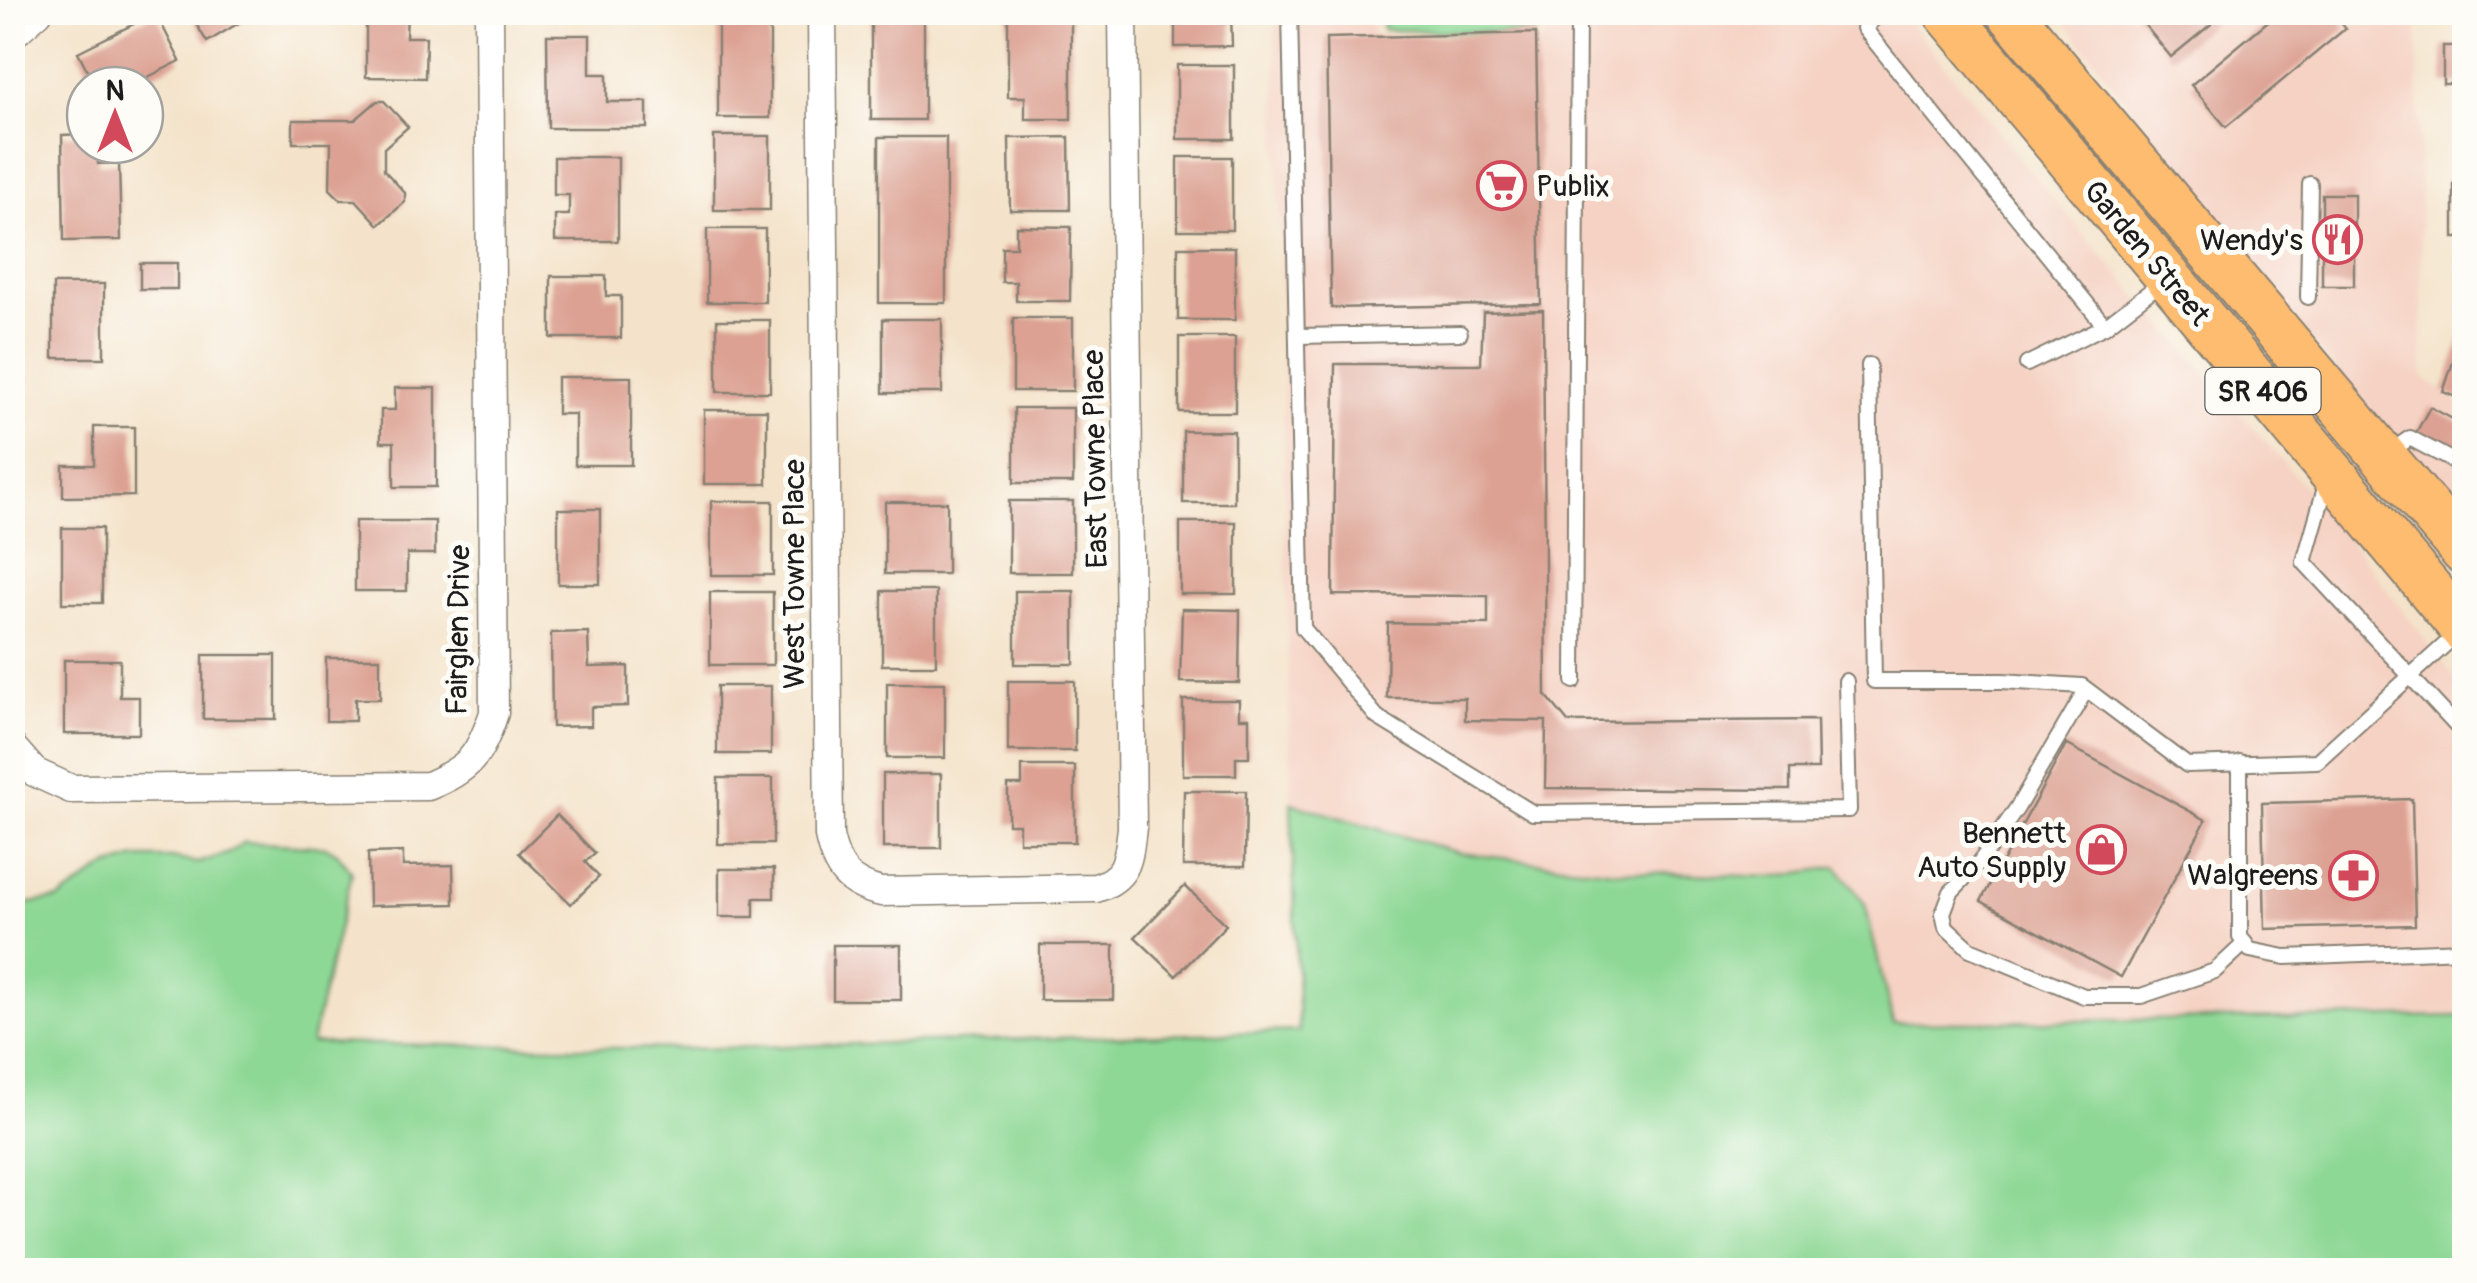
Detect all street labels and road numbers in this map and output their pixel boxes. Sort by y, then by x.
street label: Garden Street [2075,173,2219,334]
street label: East Towne Place [1075,349,1116,569]
road number: SR 406 [2206,368,2320,414]
street label: West Towne Place [776,459,813,689]
street label: Fairglen Drive [439,544,478,715]

